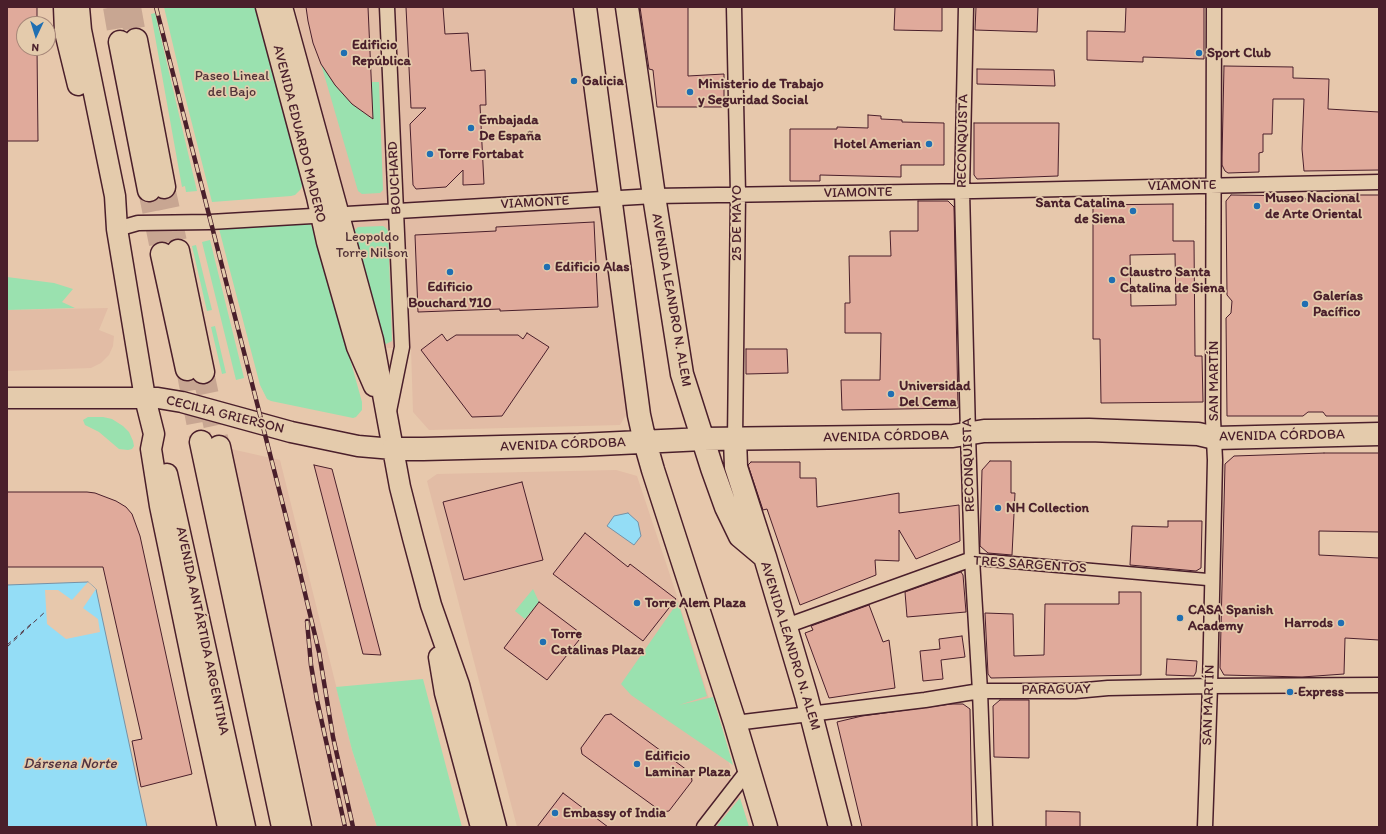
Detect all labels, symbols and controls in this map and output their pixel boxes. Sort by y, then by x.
north arrow [16,16,56,56]
place label: Edificio República [352,37,411,70]
text: N [31,41,39,54]
street label: AVENIDA EDUARDO MADERO [269,43,329,225]
place label: Sport Club [1207,45,1271,61]
marker: Edificio República [339,48,349,58]
marker: Sport Club [1194,48,1204,58]
park label: Paseo Lineal del Bajo [195,68,269,100]
place label: Galicia [582,73,624,89]
marker: Galicia [569,76,579,86]
place label: Ministerio de Trabajo y Seguridad Social [698,76,824,108]
marker: Ministerio de Trabajo y Seguridad Social [685,87,695,97]
street label: RECONQUISTA [954,94,972,188]
place label: Embajada De España [479,112,541,144]
marker: Embajada De España [466,123,476,133]
place label: Hotel Amerian [834,136,921,152]
marker: Hotel Amerian [924,139,934,149]
street label: BOUCHARD [385,141,405,215]
place label: Torre Fortabat [438,146,524,162]
marker: Torre Fortabat [425,149,435,159]
street label: VIAMONTE [1147,177,1217,195]
street label: VIAMONTE [823,184,893,202]
street label: 25 DE MAYO [729,185,745,261]
place label: Museo Nacional de Arte Oriental [1265,190,1362,222]
street label: VIAMONTE [500,193,570,213]
place label: Santa Catalina de Siena [1036,195,1125,228]
marker: Museo Nacional de Arte Oriental [1252,201,1262,211]
marker: Santa Catalina de Siena [1128,206,1138,216]
street label: AVENIDA LEANDRO N. ALEM [647,212,695,388]
park label: Leopoldo Torre Nilson [336,229,408,262]
place label: Edificio Alas [555,259,630,275]
marker: Edificio Alas [542,262,552,272]
place label: Claustro Santa Catalina de Siena [1120,264,1225,296]
marker: Edificio Bouchard 710 [445,267,455,277]
marker: Claustro Santa Catalina de Siena [1107,275,1117,285]
place label: Edificio Bouchard 710 [408,279,492,312]
place label: Galerías Pacífico [1313,288,1363,320]
marker: Galerías Pacífico [1300,299,1310,309]
street label: SAN MARTÍN [1206,341,1222,421]
place label: Universidad Del Cema [899,378,971,410]
marker: Universidad Del Cema [886,389,896,399]
street label: CECILIA GRIERSON [164,392,286,438]
street label: RECONQUISTA [959,418,979,512]
street label: AVENIDA CÓRDOBA [1219,427,1345,445]
street label: AVENIDA CÓRDOBA [823,428,949,446]
street label: AVENIDA CÓRDOBA [500,434,626,456]
place label: NH Collection [1006,500,1089,516]
marker: NH Collection [993,503,1003,513]
street label: AVENIDA ANTÁRTIDA ARGENTINA [172,525,232,737]
street label: TRES SARGENTOS [973,553,1087,577]
street label: AVENIDA LEANDRO N. ALEM [756,559,824,733]
place label: Torre Alem Plaza [645,595,746,611]
marker: Torre Alem Plaza [632,598,642,608]
place label: CASA Spanish Academy [1188,602,1273,634]
marker: CASA Spanish Academy [1175,613,1185,623]
place label: Harrods [1284,615,1333,631]
marker: Harrods [1336,618,1346,628]
place label: Torre Catalinas Plaza [551,626,644,658]
marker: Torre Catalinas Plaza [538,637,548,647]
street label: SAN MARTÍN [1199,664,1219,746]
street label: PARAGUAY [1021,681,1091,699]
place label: Express [1298,684,1344,700]
marker: Express [1285,687,1295,697]
place label: Edificio Laminar Plaza [645,748,731,780]
water label: Dársena Norte [23,755,117,773]
marker: Edificio Laminar Plaza [632,759,642,769]
place label: Embassy of India [563,805,666,821]
marker: Embassy of India [550,808,560,818]

